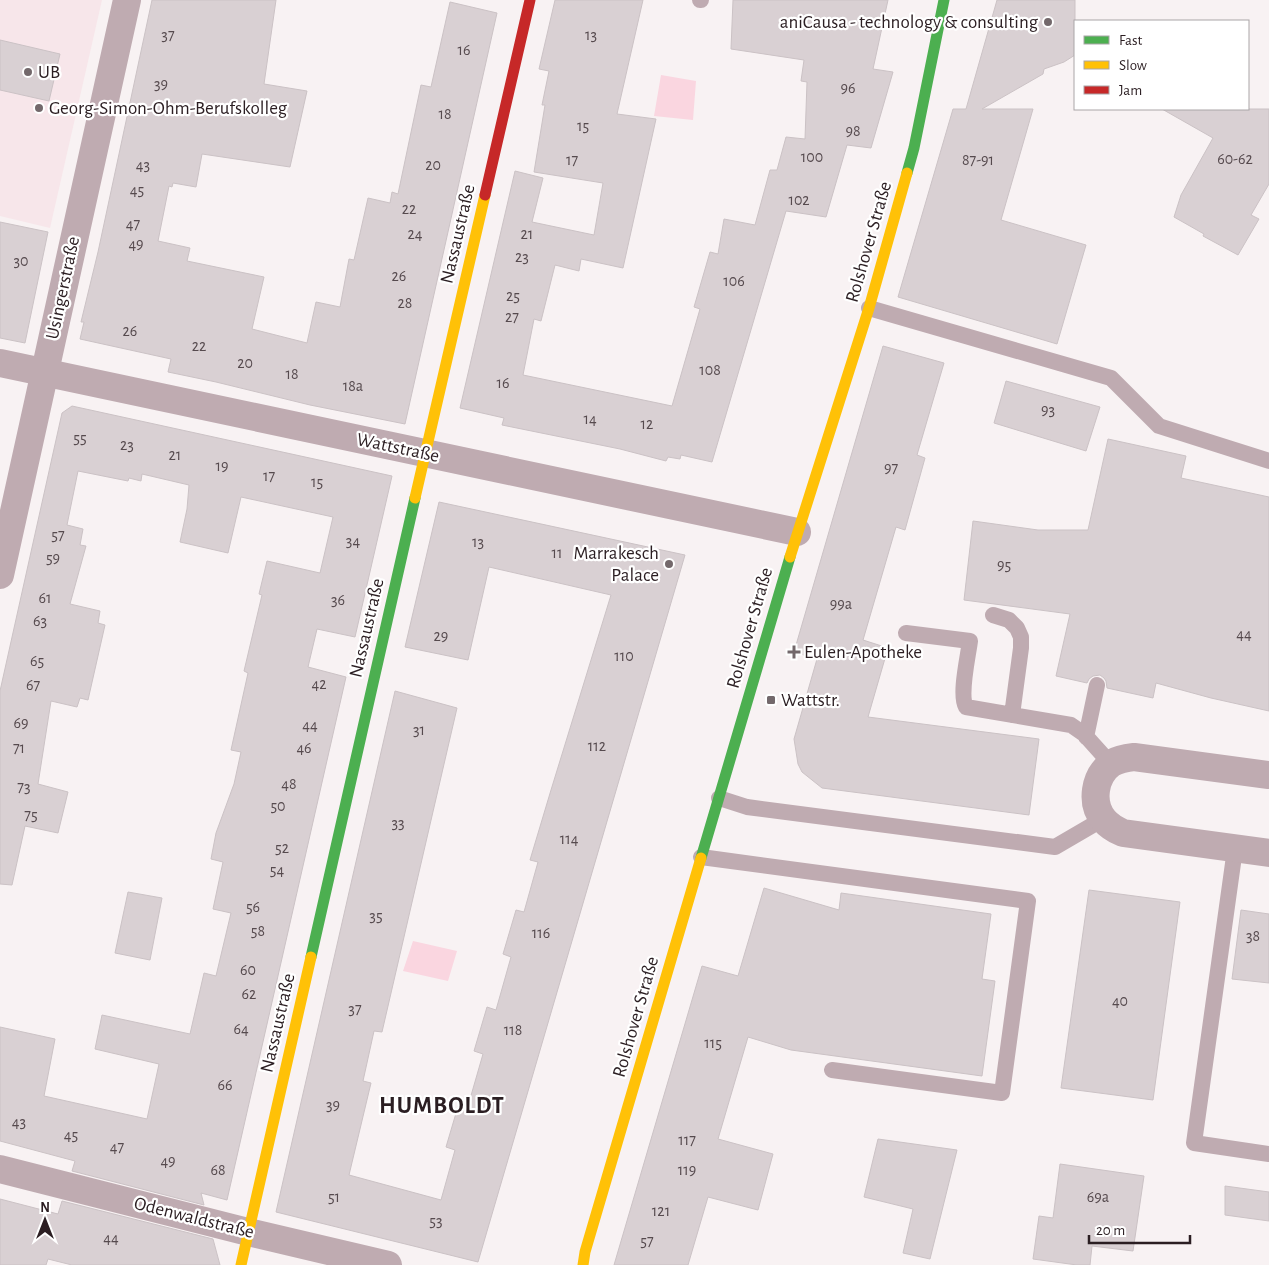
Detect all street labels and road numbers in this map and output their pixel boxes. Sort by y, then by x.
street label: Rolshover Straße [843,179,895,305]
street label: Nassaustraße [437,183,479,285]
street label: Usingerstraße [43,235,83,341]
street label: Wattstraße [355,430,441,466]
street label: Rolshover Straße [724,565,776,691]
street label: Nassaustraße [346,577,388,679]
street label: Rolshover Straße [610,954,662,1080]
street label: Nassaustraße [257,972,299,1074]
street label: Odenwaldstraße [132,1194,256,1242]

